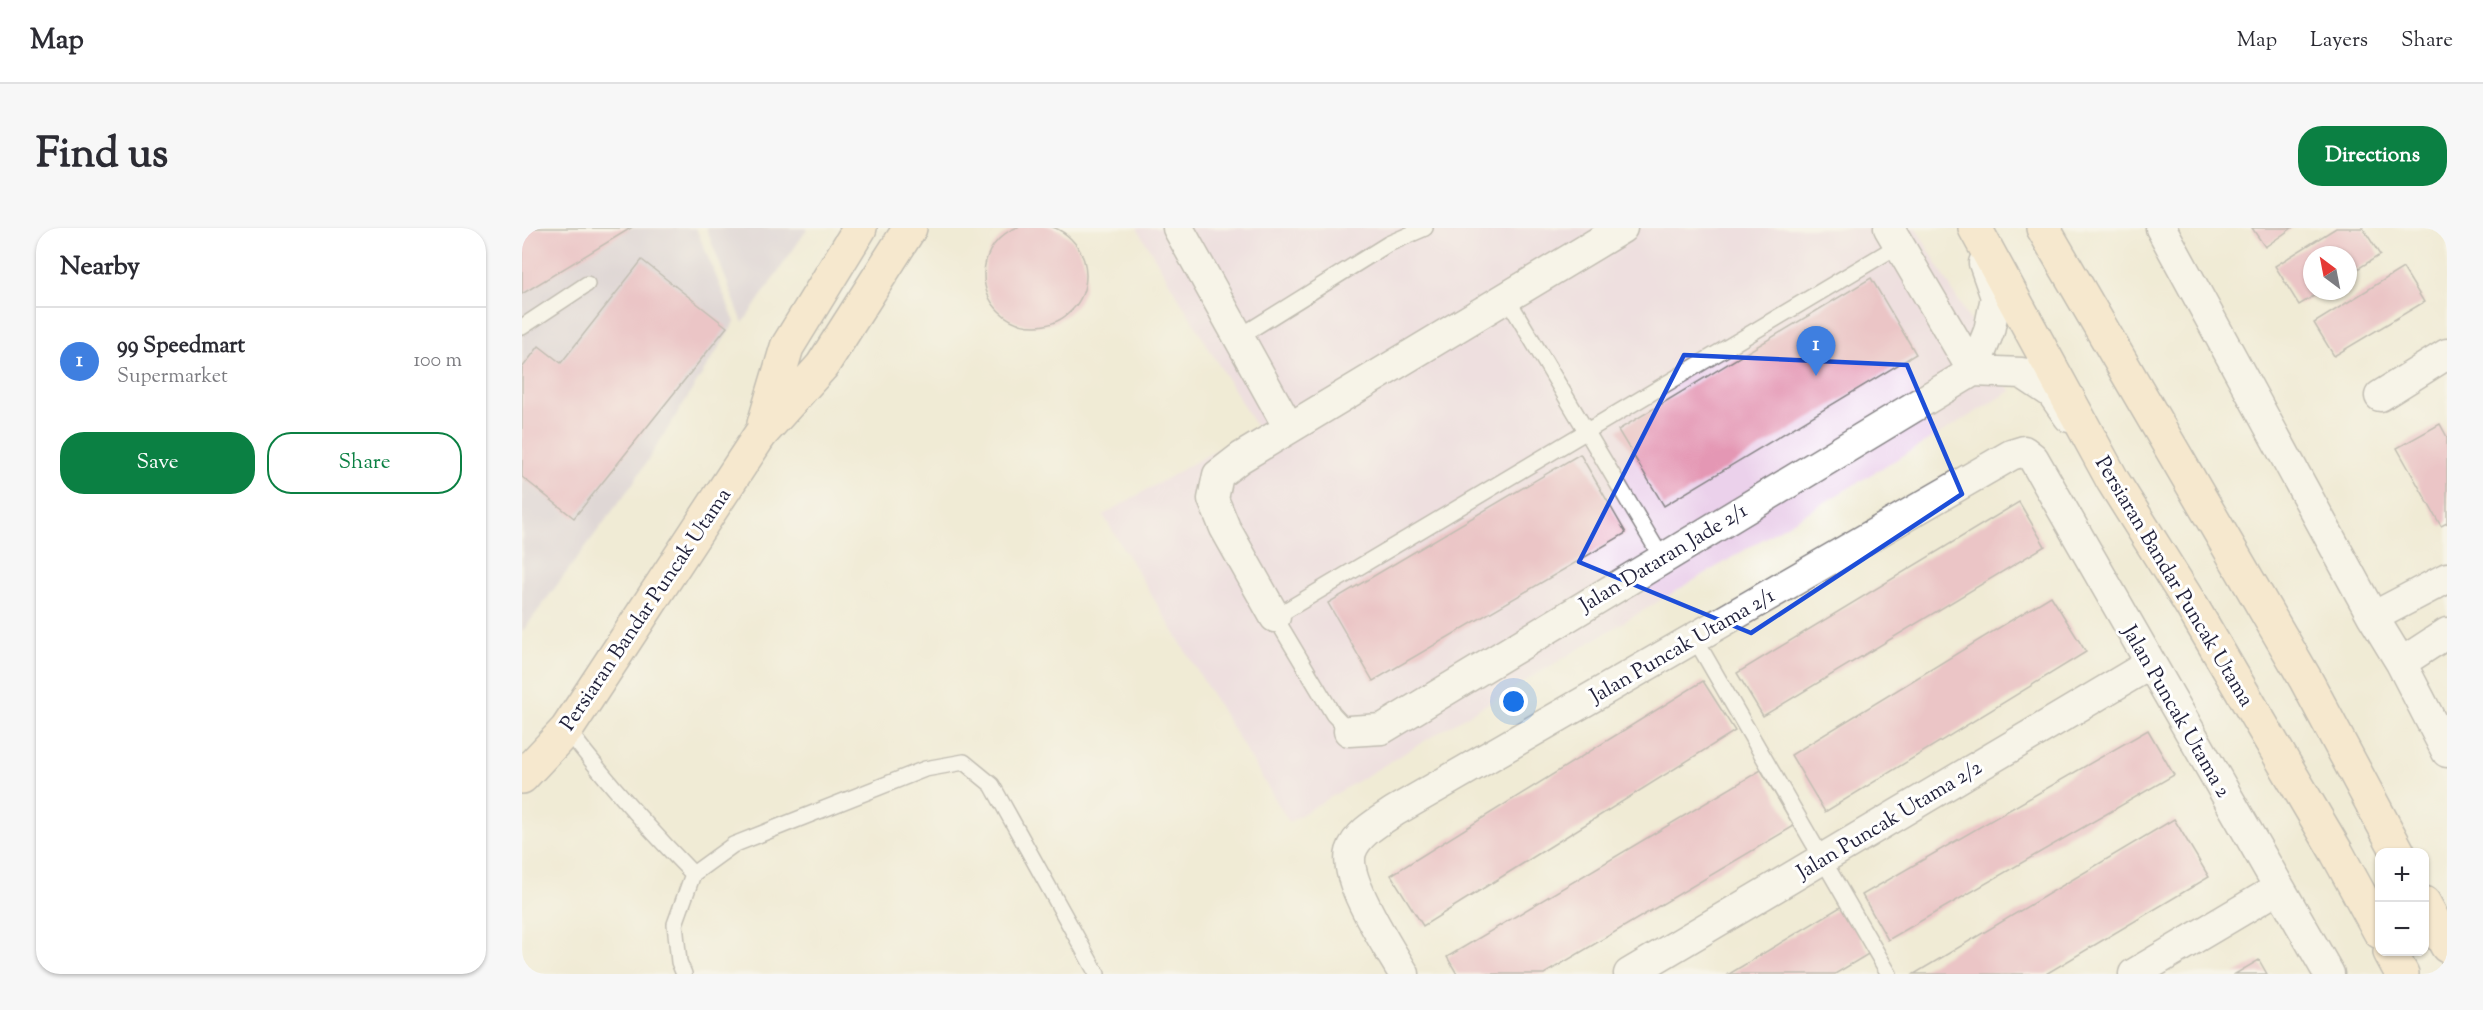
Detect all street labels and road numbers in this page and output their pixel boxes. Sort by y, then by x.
street label: Persiaran Bandar Puncak Utama [2086,451,2260,713]
street label: Persiaran Bandar Puncak Utama [554,482,740,738]
street label: Jalan Dataran Jade 2/1 [1574,497,1754,621]
street label: Jalan Puncak Utama 2/1 [1584,582,1781,712]
street label: Jalan Puncak Utama 2 [2113,619,2237,804]
street label: Jalan Puncak Utama 2/2 [1791,753,1988,889]

